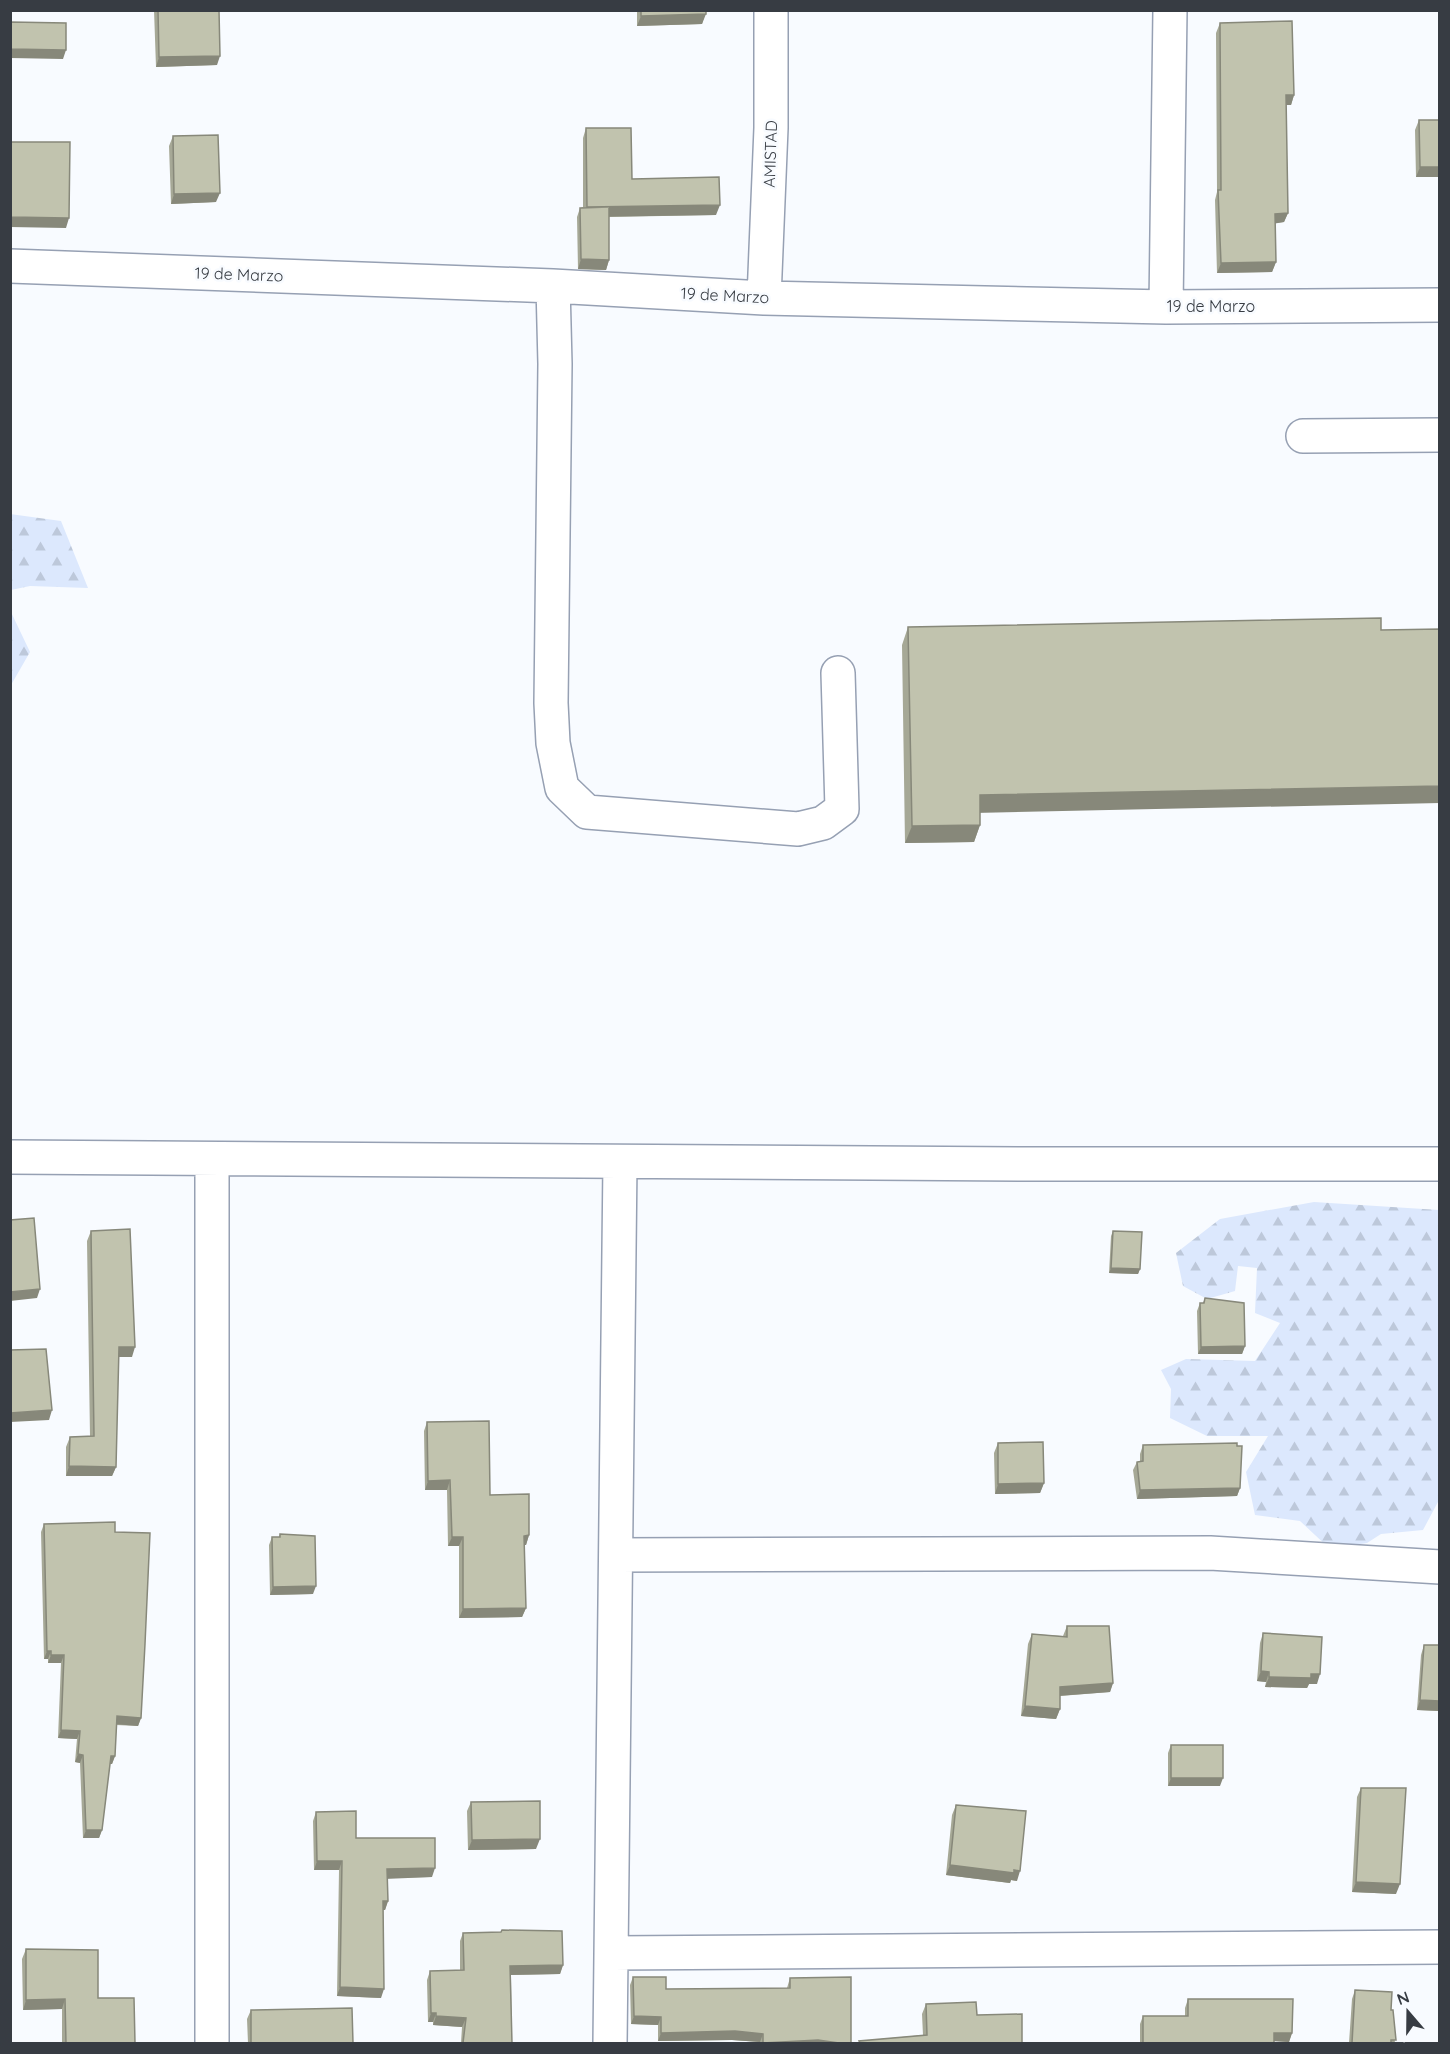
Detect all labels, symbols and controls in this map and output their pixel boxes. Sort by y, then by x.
street label: AMISTAD [759,120,781,188]
street label: 19 de Marzo [194,262,284,286]
street label: 19 de Marzo [680,283,770,307]
street label: 19 de Marzo [1167,296,1255,316]
north arrow [1378,1982,1438,2042]
text: N [1394,1986,1412,2009]

